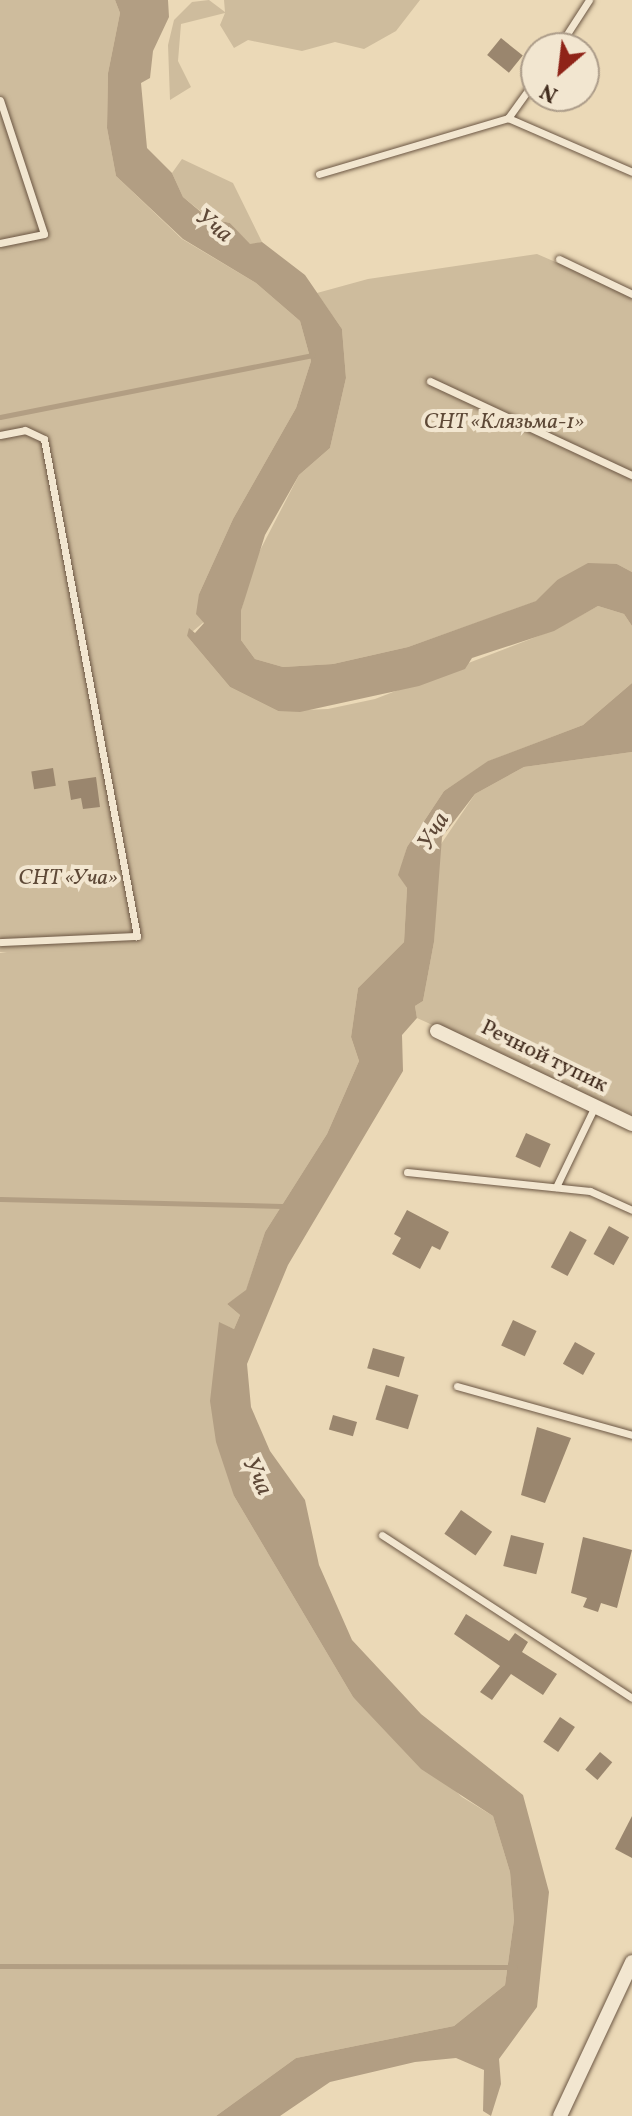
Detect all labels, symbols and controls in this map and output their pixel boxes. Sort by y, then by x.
north arrow [520,32,600,112]
text: N [535,74,564,109]
water label: Уча [189,204,237,250]
park label: СНТ «Клязьма-1» [424,410,584,436]
water label: Уча [413,808,457,856]
park label: СНТ «Уча» [18,866,118,892]
street label: Речной тупик [476,1015,612,1099]
water label: Уча [235,1453,277,1501]

